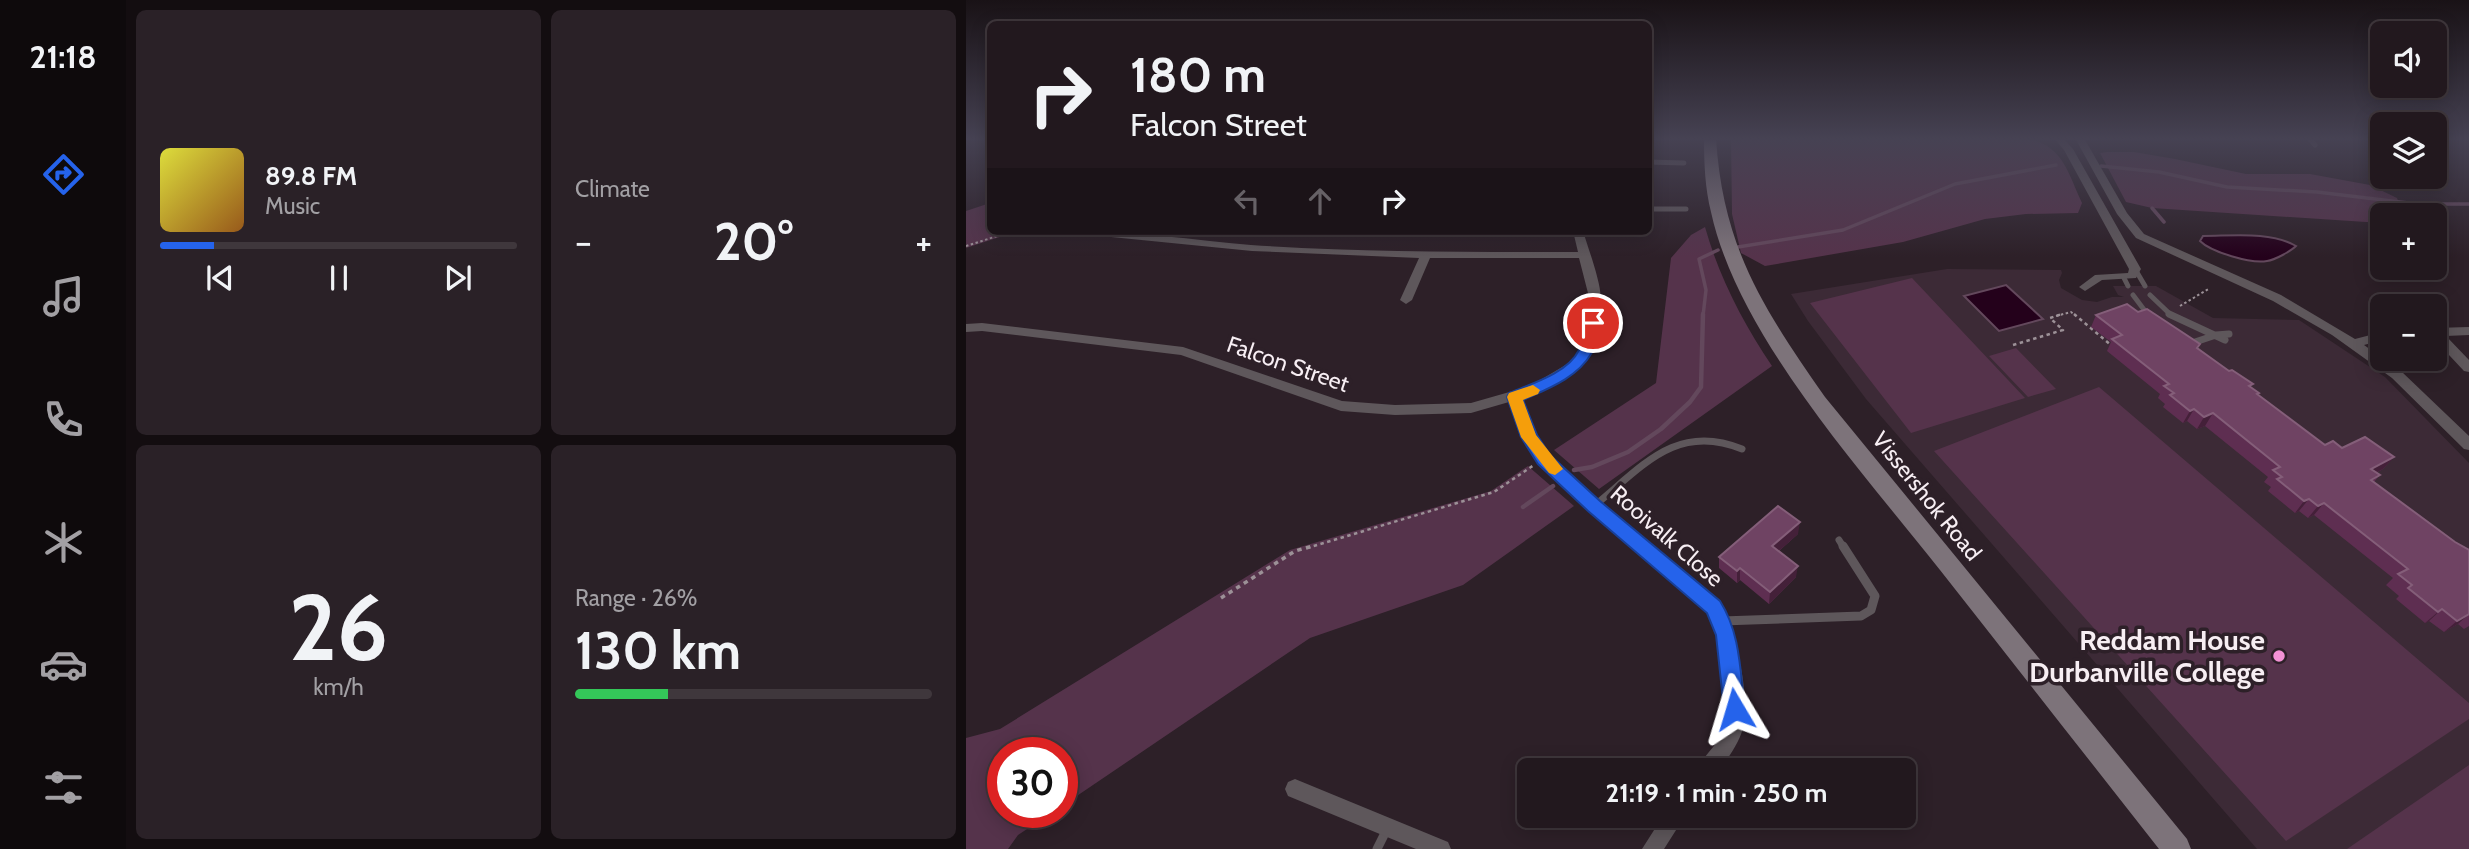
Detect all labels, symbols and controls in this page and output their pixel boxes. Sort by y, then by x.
map controls [2370,21,2447,371]
button: sound [2370,21,2447,98]
text: 21:18 [30,37,96,76]
text: 180 m [1130,45,1266,104]
icon: right [1015,49,1106,140]
text: Falcon Street [1130,105,1307,144]
button: layers [2370,112,2447,189]
icon: directions [39,150,88,199]
text: 89.8 FM [265,160,357,192]
text: Climate [575,175,650,203]
icon: left [1228,182,1266,220]
icon: ahead [1301,182,1339,220]
icon: right [1374,182,1412,220]
text: Music [265,192,320,220]
button: + [2370,203,2447,280]
text: 20° [714,210,793,273]
text: − [575,218,592,265]
text: + [915,218,932,265]
icon: previous [201,259,239,297]
icon: pause [320,259,358,297]
icon: next [439,259,477,297]
icon: music [39,272,88,321]
pin [1563,293,1623,353]
button: − [2370,294,2447,371]
icon: arrive [1574,304,1612,342]
street label: Falcon Street [1223,330,1353,398]
icon: phone [39,395,88,444]
street label: Vissershok Road [1866,426,1988,566]
street label: Rooivalk Close [1605,479,1729,593]
icon: climate [39,518,88,567]
text: 26 [289,572,388,683]
text: Range · 26% [575,584,698,612]
text: 130 km [575,619,741,682]
place label: Reddam House Durbanville College [2029,623,2265,689]
icon: car [39,640,88,689]
marker: Reddam House Durbanville College [2271,648,2287,664]
position arrow [1698,672,1772,746]
text: km/h [313,673,364,701]
speed limit sign: 30 [987,737,1078,828]
icon: filters [39,763,88,812]
text: 21:19 · 1 min · 250 m [1606,777,1827,809]

